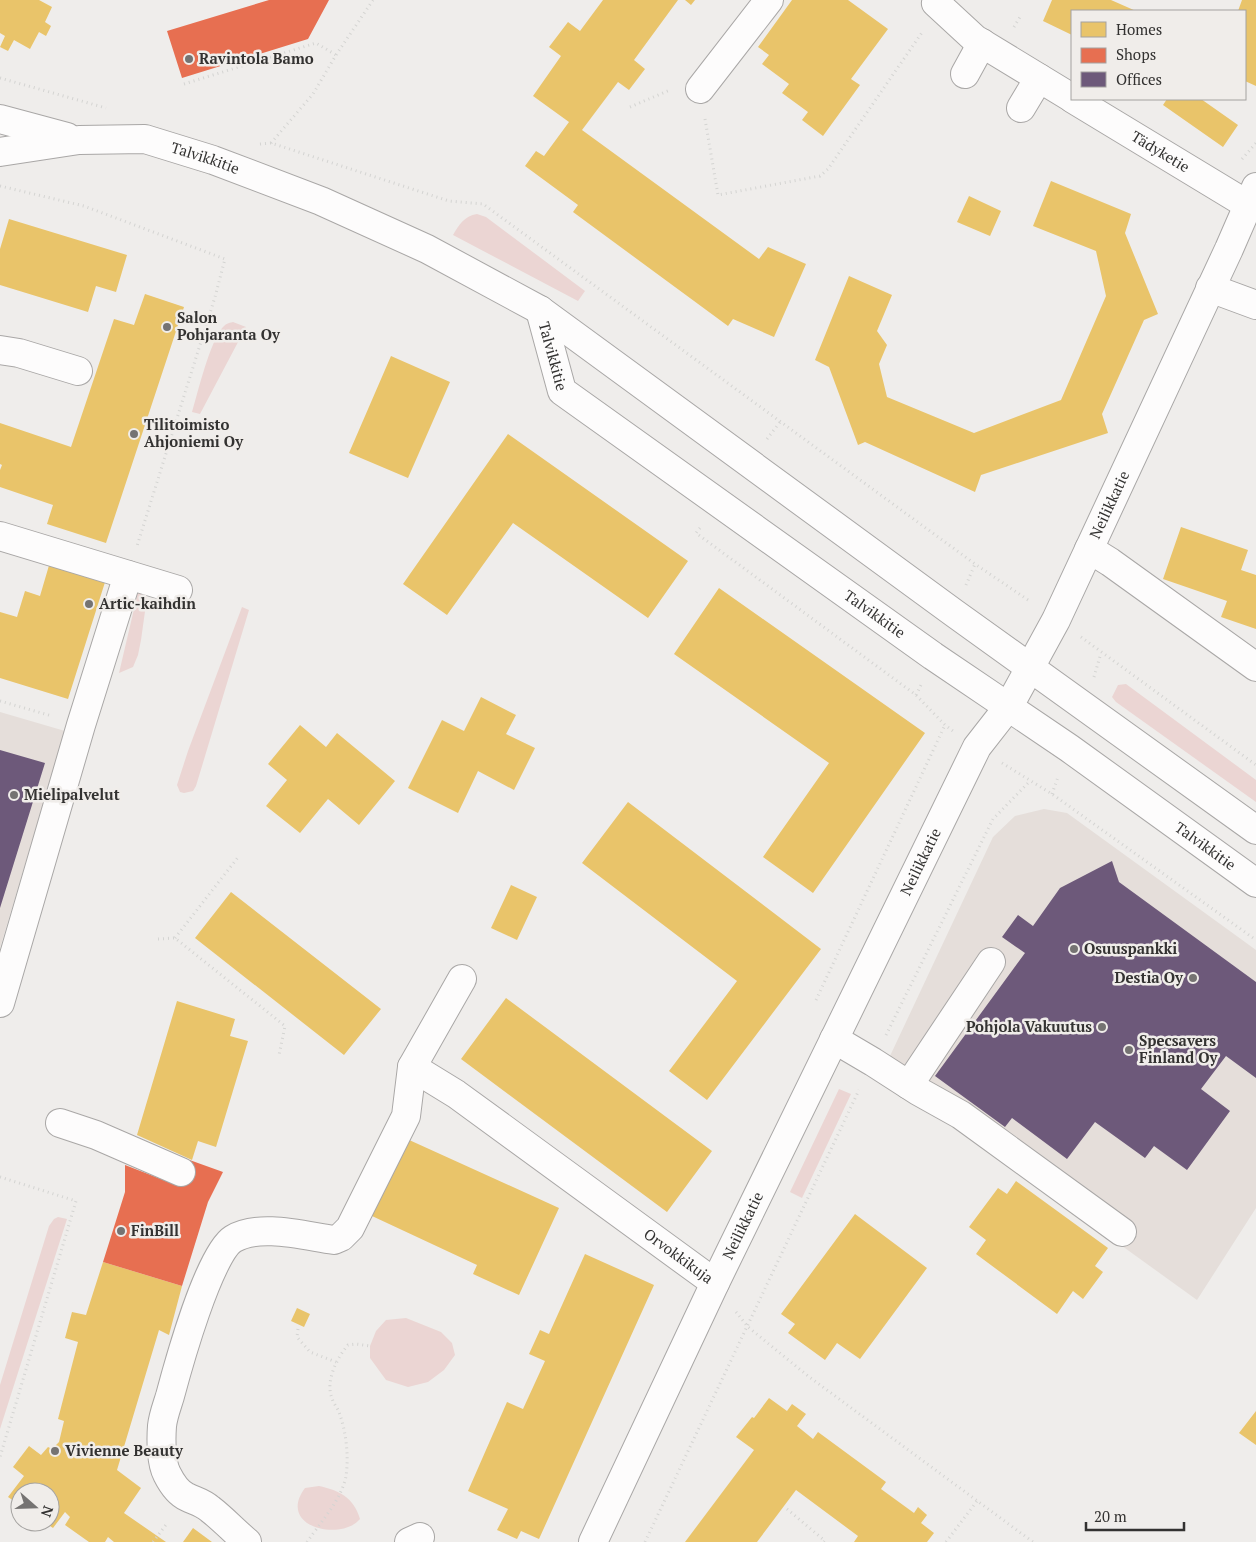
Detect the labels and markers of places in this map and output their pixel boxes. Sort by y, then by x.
place label: Ravintola Bamo [199,48,314,68]
marker: Ravintola Bamo [183,53,195,65]
place label: Salon Pohjaranta Oy [177,307,281,344]
marker: Salon Pohjaranta Oy [161,321,173,333]
place label: Tilitoimisto Ahjoniemi Oy [144,414,244,451]
marker: Tilitoimisto Ahjoniemi Oy [128,428,140,440]
place label: Artic-kaihdin [99,593,196,613]
marker: Artic-kaihdin [83,598,95,610]
place label: Mielipalvelut [24,784,120,804]
marker: Mielipalvelut [8,789,20,801]
place label: Osuuspankki [1084,938,1177,958]
marker: Osuuspankki [1068,943,1080,955]
place label: Destia Oy [1115,967,1184,987]
marker: Destia Oy [1187,972,1199,984]
place label: Pohjola Vakuutus [966,1016,1092,1036]
marker: Pohjola Vakuutus [1096,1021,1108,1033]
place label: Specsavers Finland Oy [1139,1030,1219,1067]
marker: Specsavers Finland Oy [1123,1044,1135,1056]
place label: FinBill [131,1220,179,1240]
marker: FinBill [115,1225,127,1237]
place label: Vivienne Beauty [65,1440,184,1460]
marker: Vivienne Beauty [49,1445,61,1457]

